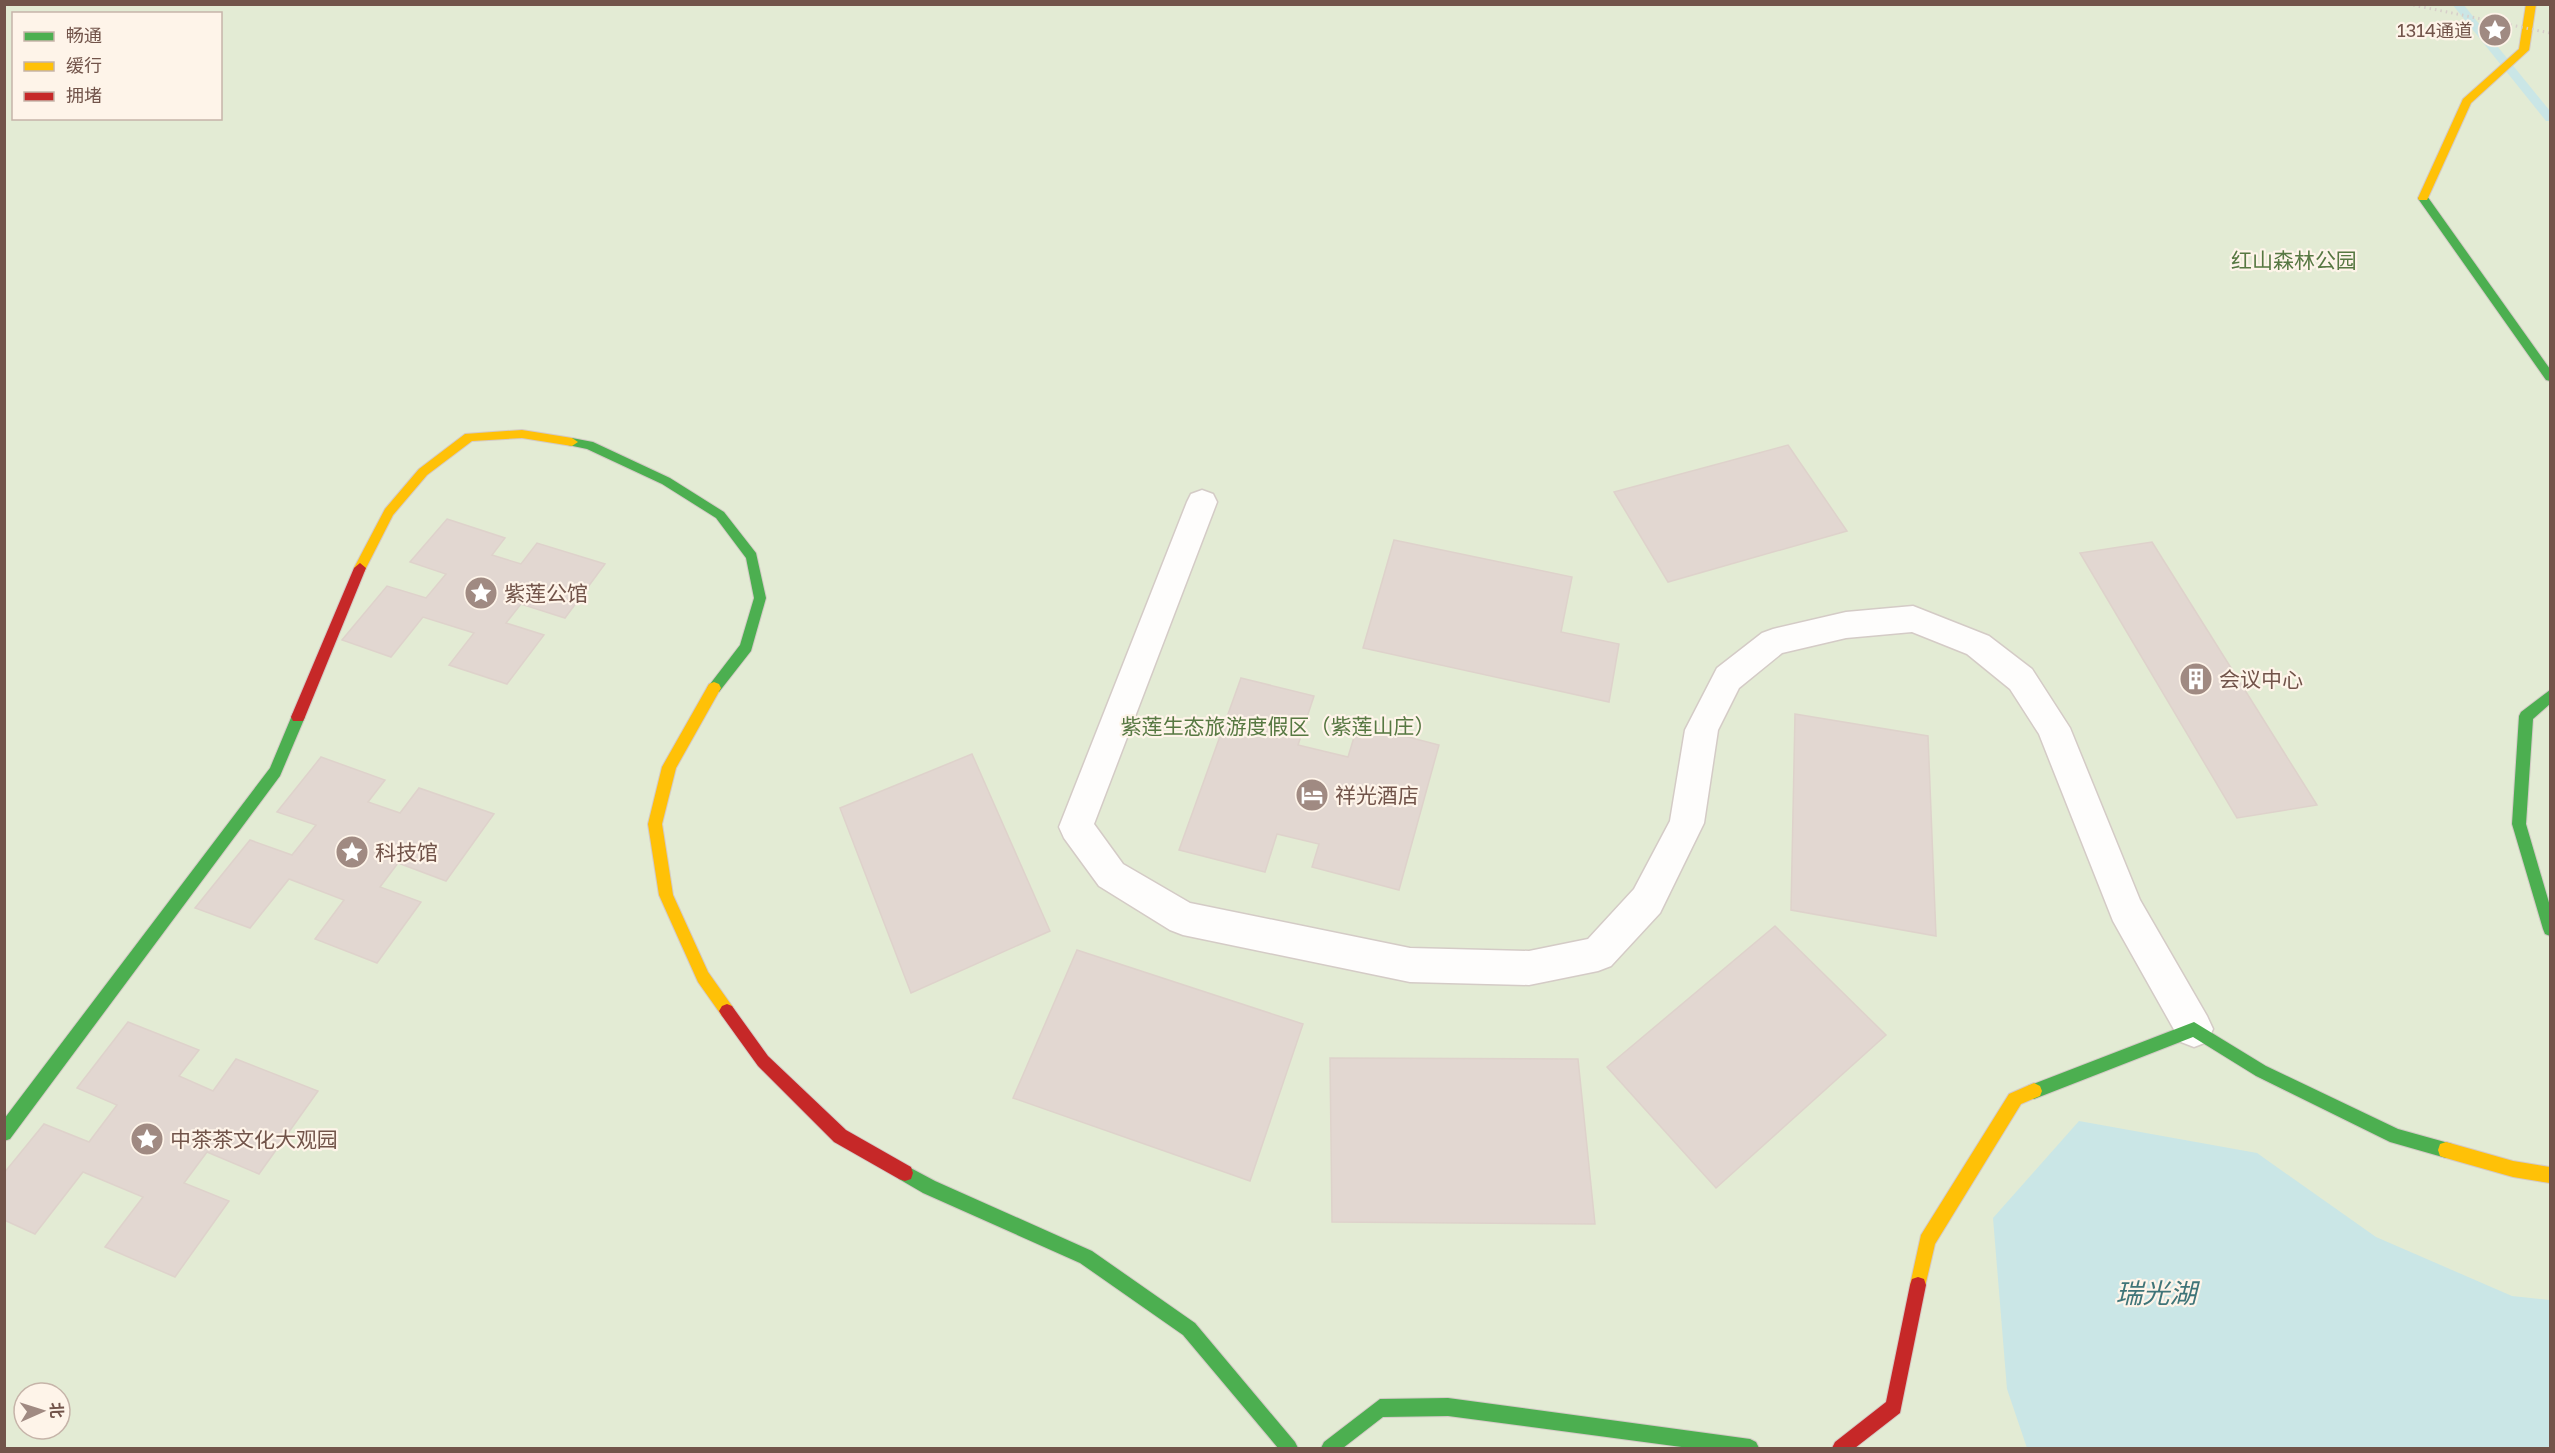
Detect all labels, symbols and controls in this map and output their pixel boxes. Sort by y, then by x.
legend [12,12,222,120]
place icon: 1314通道 [2477,12,2513,48]
place label: 1314通道 [2397,19,2472,41]
text: 畅通 [66,24,102,46]
text: 缓行 [66,54,102,76]
text: 拥堵 [66,84,102,106]
park label: 红山森林公园 [2231,247,2357,273]
place icon: 紫莲公馆 [463,575,499,611]
place label: 紫莲公馆 [504,580,588,606]
building icon: 会议中心 [2178,661,2214,697]
place label: 会议中心 [2219,666,2303,692]
park label: 紫莲生态旅游度假区（紫莲山庄） [1121,713,1436,739]
hotel icon: 祥光酒店 [1294,777,1330,813]
place label: 祥光酒店 [1335,782,1419,808]
place icon: 科技馆 [334,834,370,870]
place label: 科技馆 [375,839,438,865]
place icon: 中茶茶文化大观园 [129,1121,165,1157]
place label: 中茶茶文化大观园 [170,1126,338,1152]
water label: 瑞光湖 [2116,1277,2201,1309]
north arrow [12,1381,72,1441]
text: 北 [47,1402,67,1419]

